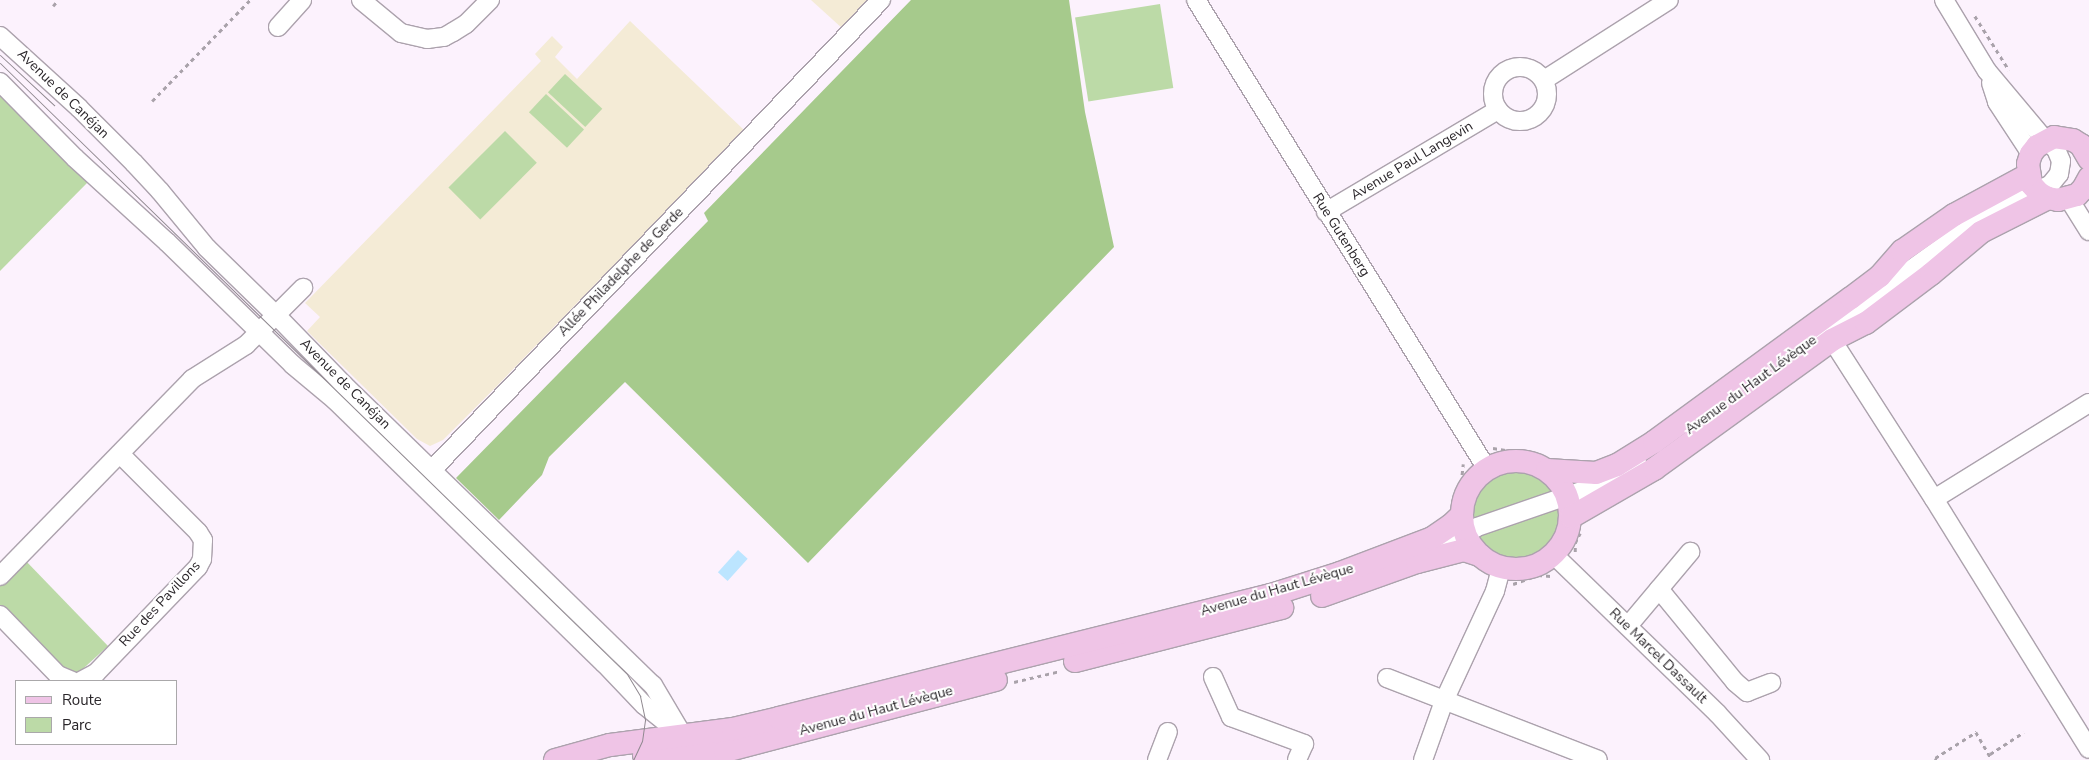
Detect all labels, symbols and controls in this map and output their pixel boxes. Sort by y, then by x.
street label: Avenue de Canéjan [14,46,112,142]
street label: Avenue Paul Langevin [1348,118,1476,204]
street label: Rue Gutenberg [1309,190,1373,280]
street label: Allée Philadelphe de Gerde [555,204,687,340]
street label: Avenue du Haut Lévèque [1682,332,1820,438]
street label: Avenue de Canéjan [296,335,394,433]
street label: Rue des Pavillons [116,558,204,650]
street label: Avenue du Haut Lévèque [1199,560,1355,620]
street label: Rue Marcel Dassault [1606,605,1710,707]
legend [15,680,178,745]
street label: Avenue du Haut Lévèque [797,682,955,740]
text: Route [62,690,102,710]
text: Parc [62,715,91,735]

